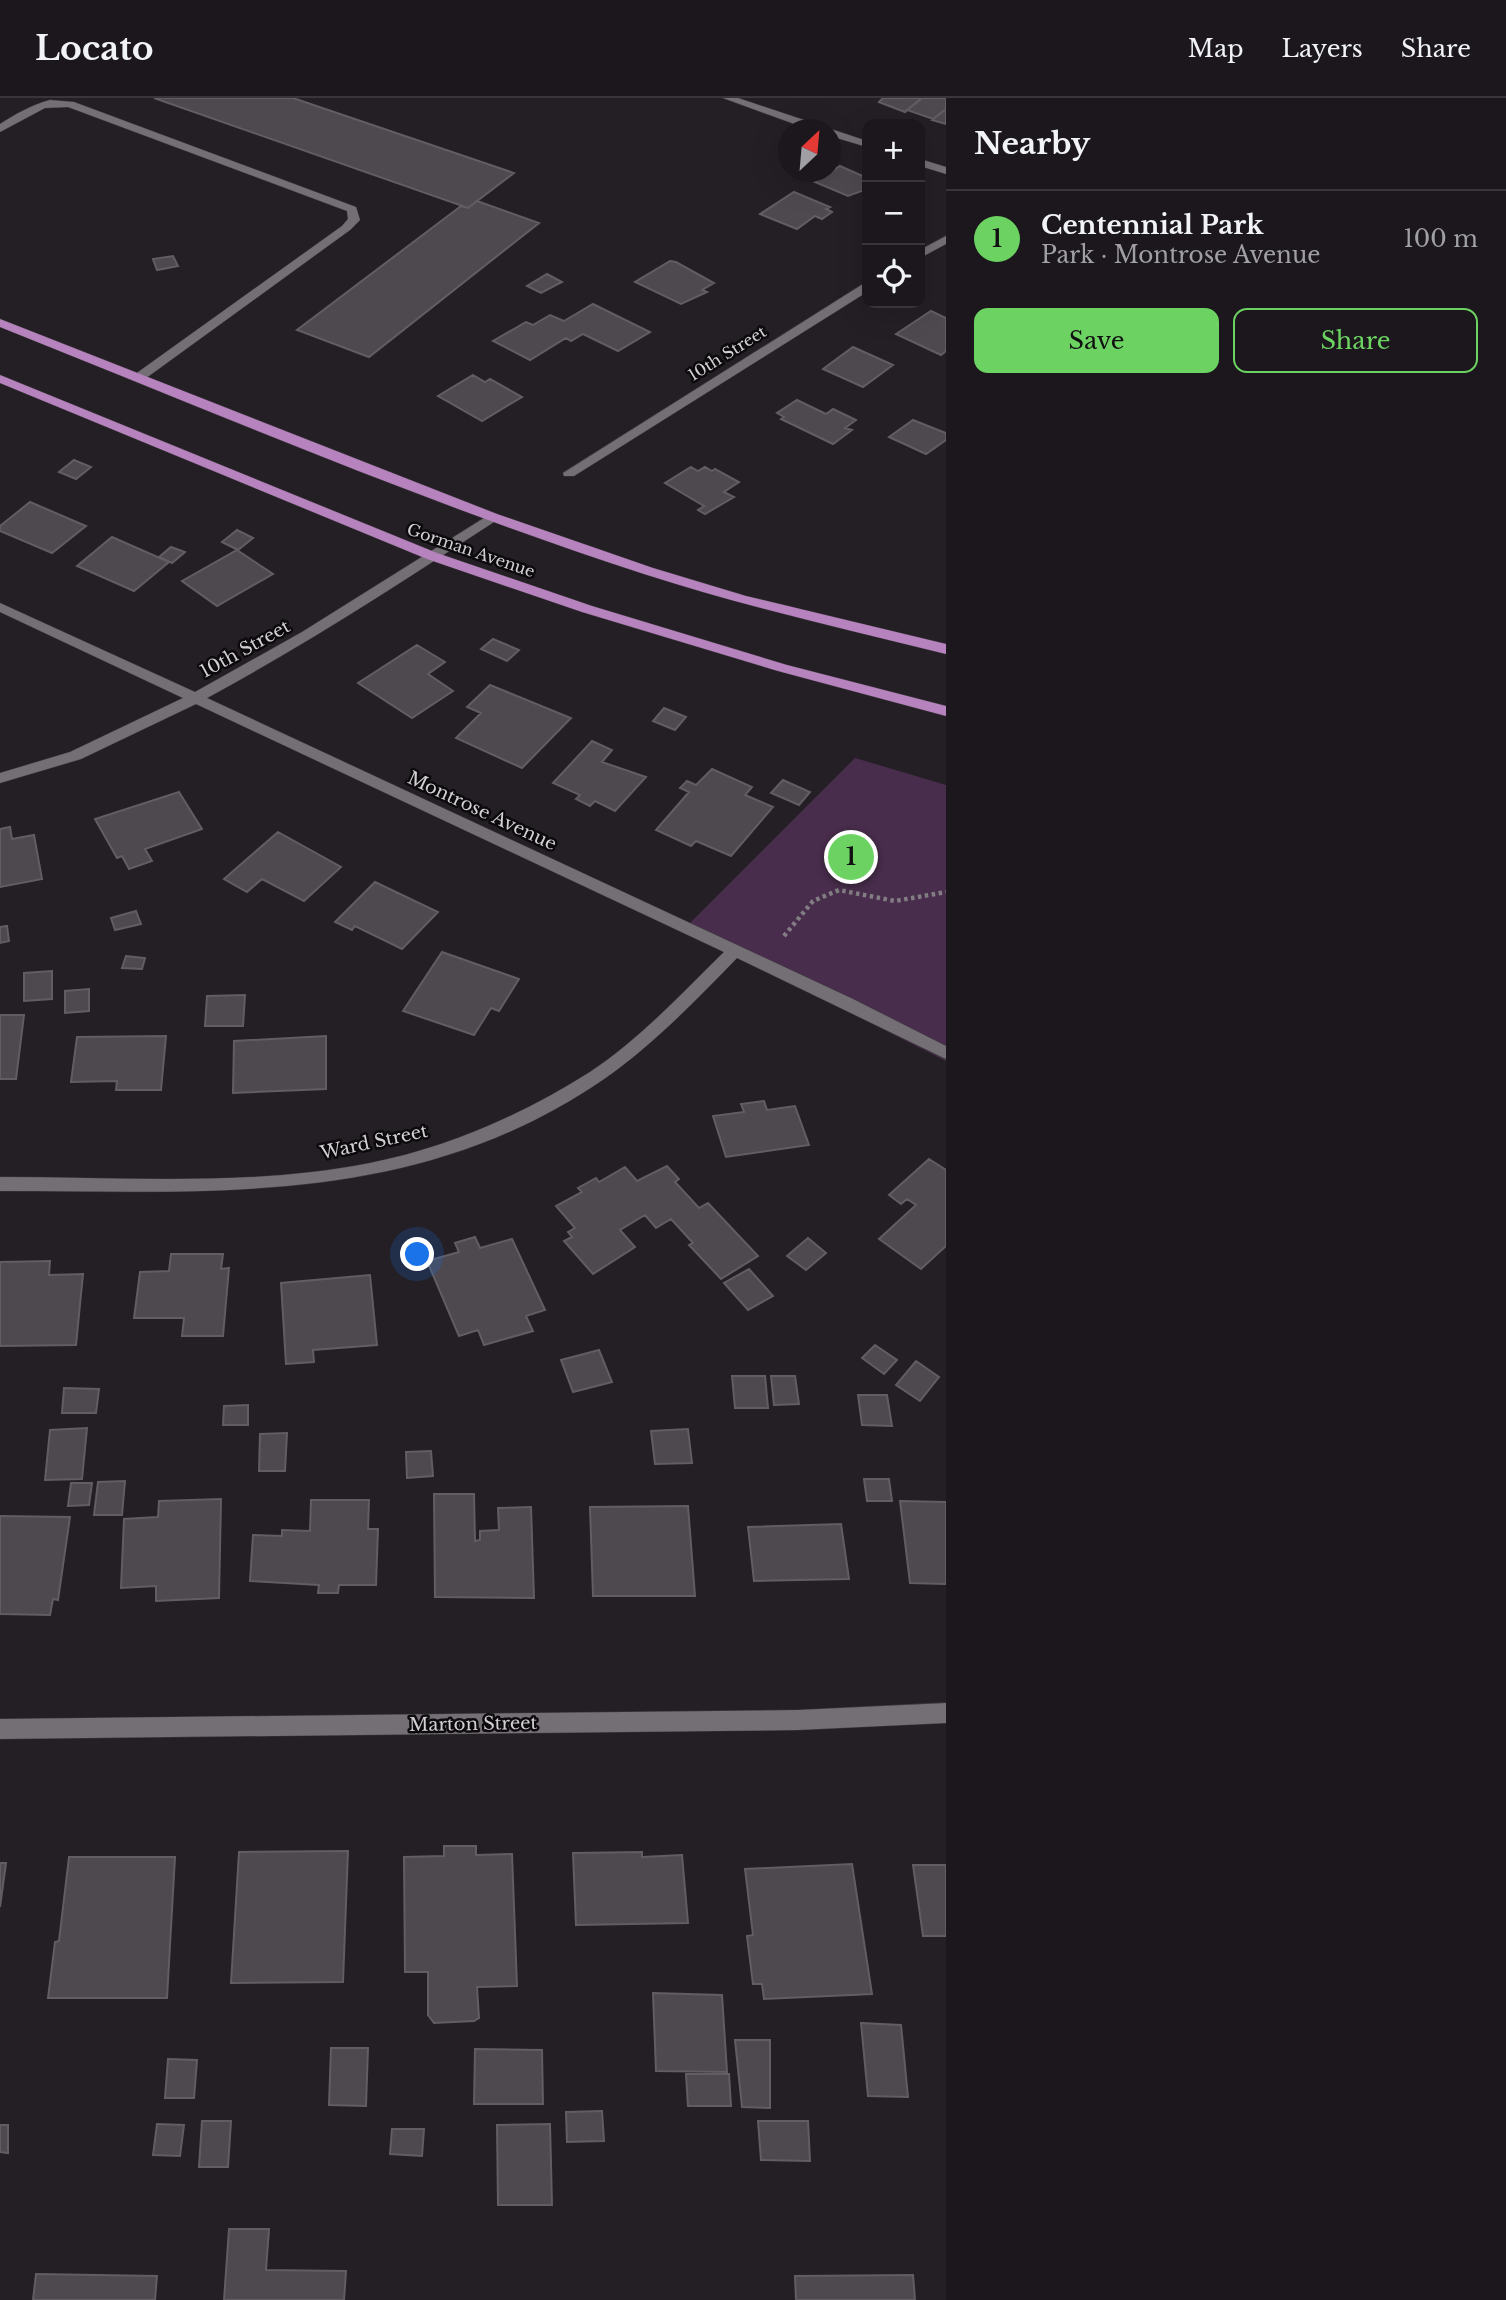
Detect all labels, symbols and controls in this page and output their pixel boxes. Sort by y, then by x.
text: Locato [35,28,154,69]
text: Map [1188,34,1244,63]
text: Layers [1282,34,1363,63]
text: Share [1401,34,1471,63]
north arrow [778,119,841,182]
map controls [862,119,925,308]
button: + [862,119,925,182]
text: Nearby [974,125,1090,162]
button: − [862,182,925,245]
text: Centennial Park [1041,209,1263,241]
text: 1 [992,225,1002,253]
text: 100 m [1404,225,1478,253]
text: Park · Montrose Avenue [1041,241,1321,269]
button: locate [862,245,925,308]
button: Save [974,308,1219,373]
button: Share [1233,308,1478,373]
street label: 10th Street [684,321,770,385]
street label: Gorman Avenue [404,519,538,581]
street label: 10th Street [196,615,294,683]
street label: Montrose Avenue [404,767,560,855]
pin: 1 [828,831,874,883]
street label: Ward Street [317,1120,430,1164]
your location [400,1237,434,1271]
street label: Marton Street [409,1712,538,1736]

